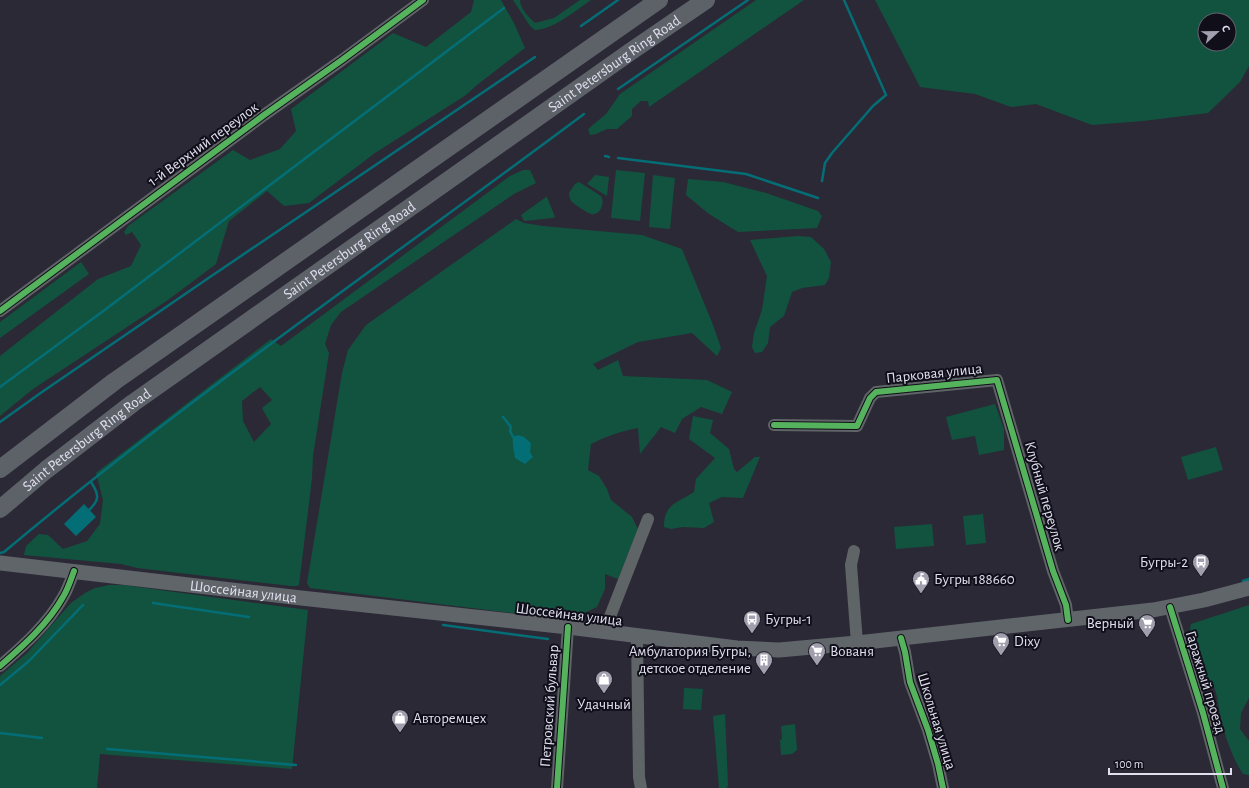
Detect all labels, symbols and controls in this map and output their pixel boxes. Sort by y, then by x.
north arrow [1197,12,1237,52]
street label: Saint Petersburg Ring Road [546,13,684,115]
text: С [1220,24,1232,33]
street label: 1-й Верхний переулок [146,100,261,189]
street label: Saint Petersburg Ring Road [281,199,419,302]
street label: Парковая улица [885,361,983,386]
street label: Saint Petersburg Ring Road [20,386,154,494]
street label: Клубный переулок [1022,440,1067,553]
bus stop icon: Бугры-2 [1191,552,1211,577]
place label: Бугры-2 [1140,555,1188,570]
public building icon: Бугры 188660 [911,569,931,594]
place label: Бугры 188660 [934,572,1015,587]
street label: Шоссейная улица [189,578,298,605]
street label: Шоссейная улица [515,600,623,629]
bus stop icon: Бугры-1 [742,609,762,634]
place label: Бугры-1 [765,612,812,627]
supermarket icon: Верный [1137,613,1157,638]
place label: Верный [1086,616,1134,631]
street label: Гаражный проезд [1183,629,1228,735]
supermarket icon: Dixy [991,631,1011,656]
place label: Dixy [1014,634,1041,649]
supermarket icon: Вованя [807,641,827,666]
street label: Петровский бульвар [538,644,561,768]
place label: Амбулатория Бугры, детское отделение [629,644,751,676]
place label: Вованя [830,644,874,659]
building icon: Амбулатория Бугры, детское отделение [754,650,774,675]
shop icon: Удачный [594,669,614,694]
street label: Школьная улица [915,671,958,772]
place label: Удачный [577,697,631,712]
shop icon: Авторемцех [390,708,410,733]
place label: Авторемцех [413,711,487,726]
scale bar [1109,750,1231,776]
text: 100 m [1115,758,1143,770]

